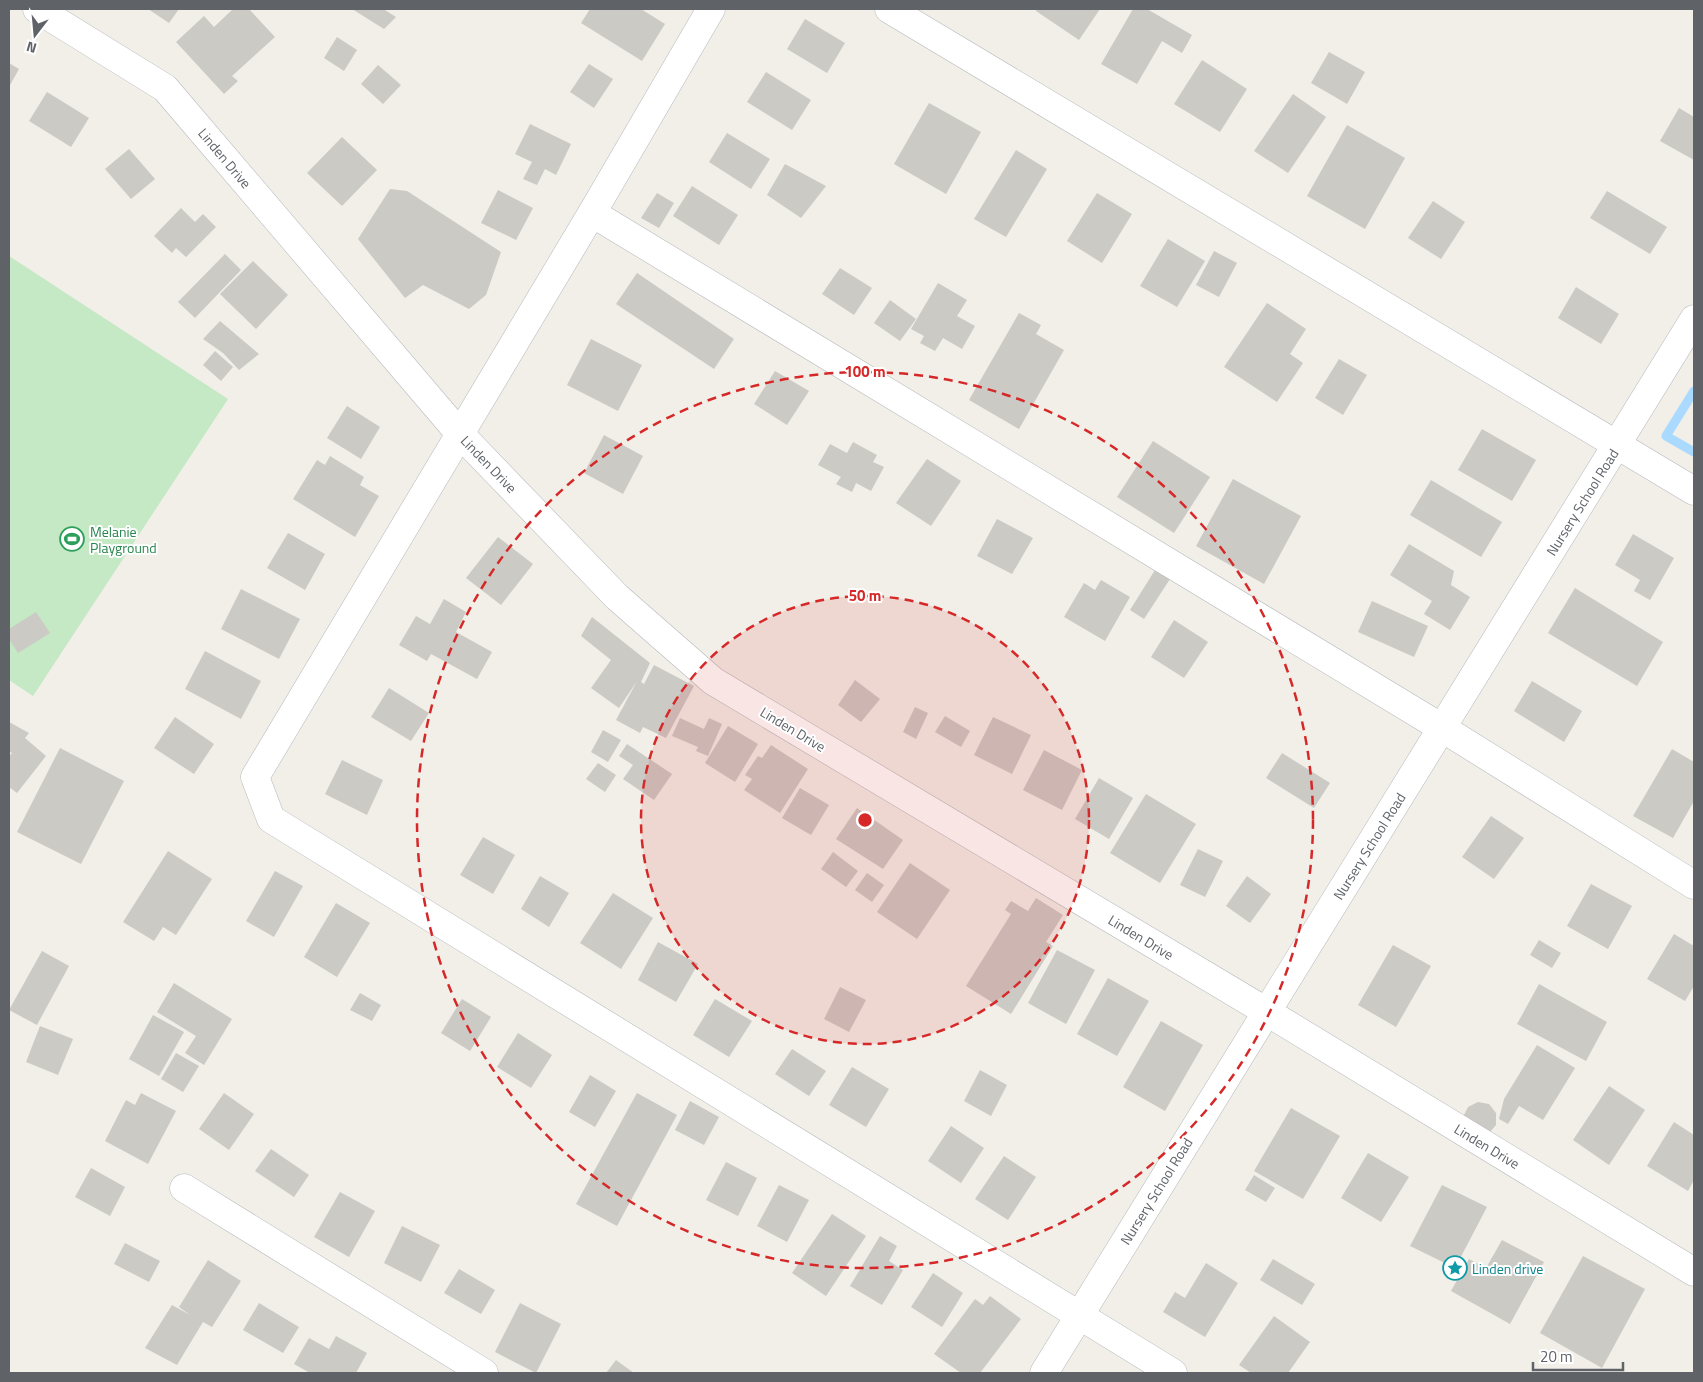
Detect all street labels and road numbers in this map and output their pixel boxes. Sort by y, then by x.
street label: Linden Drive [193,123,257,193]
street label: Linden Drive [456,430,522,498]
street label: Nursery School Road [1541,444,1623,560]
street label: Linden Drive [756,701,830,757]
street label: Nursery School Road [1328,788,1410,904]
street label: Linden Drive [1104,909,1178,965]
street label: Linden Drive [1450,1118,1524,1174]
street label: Nursery School Road [1115,1133,1197,1249]

